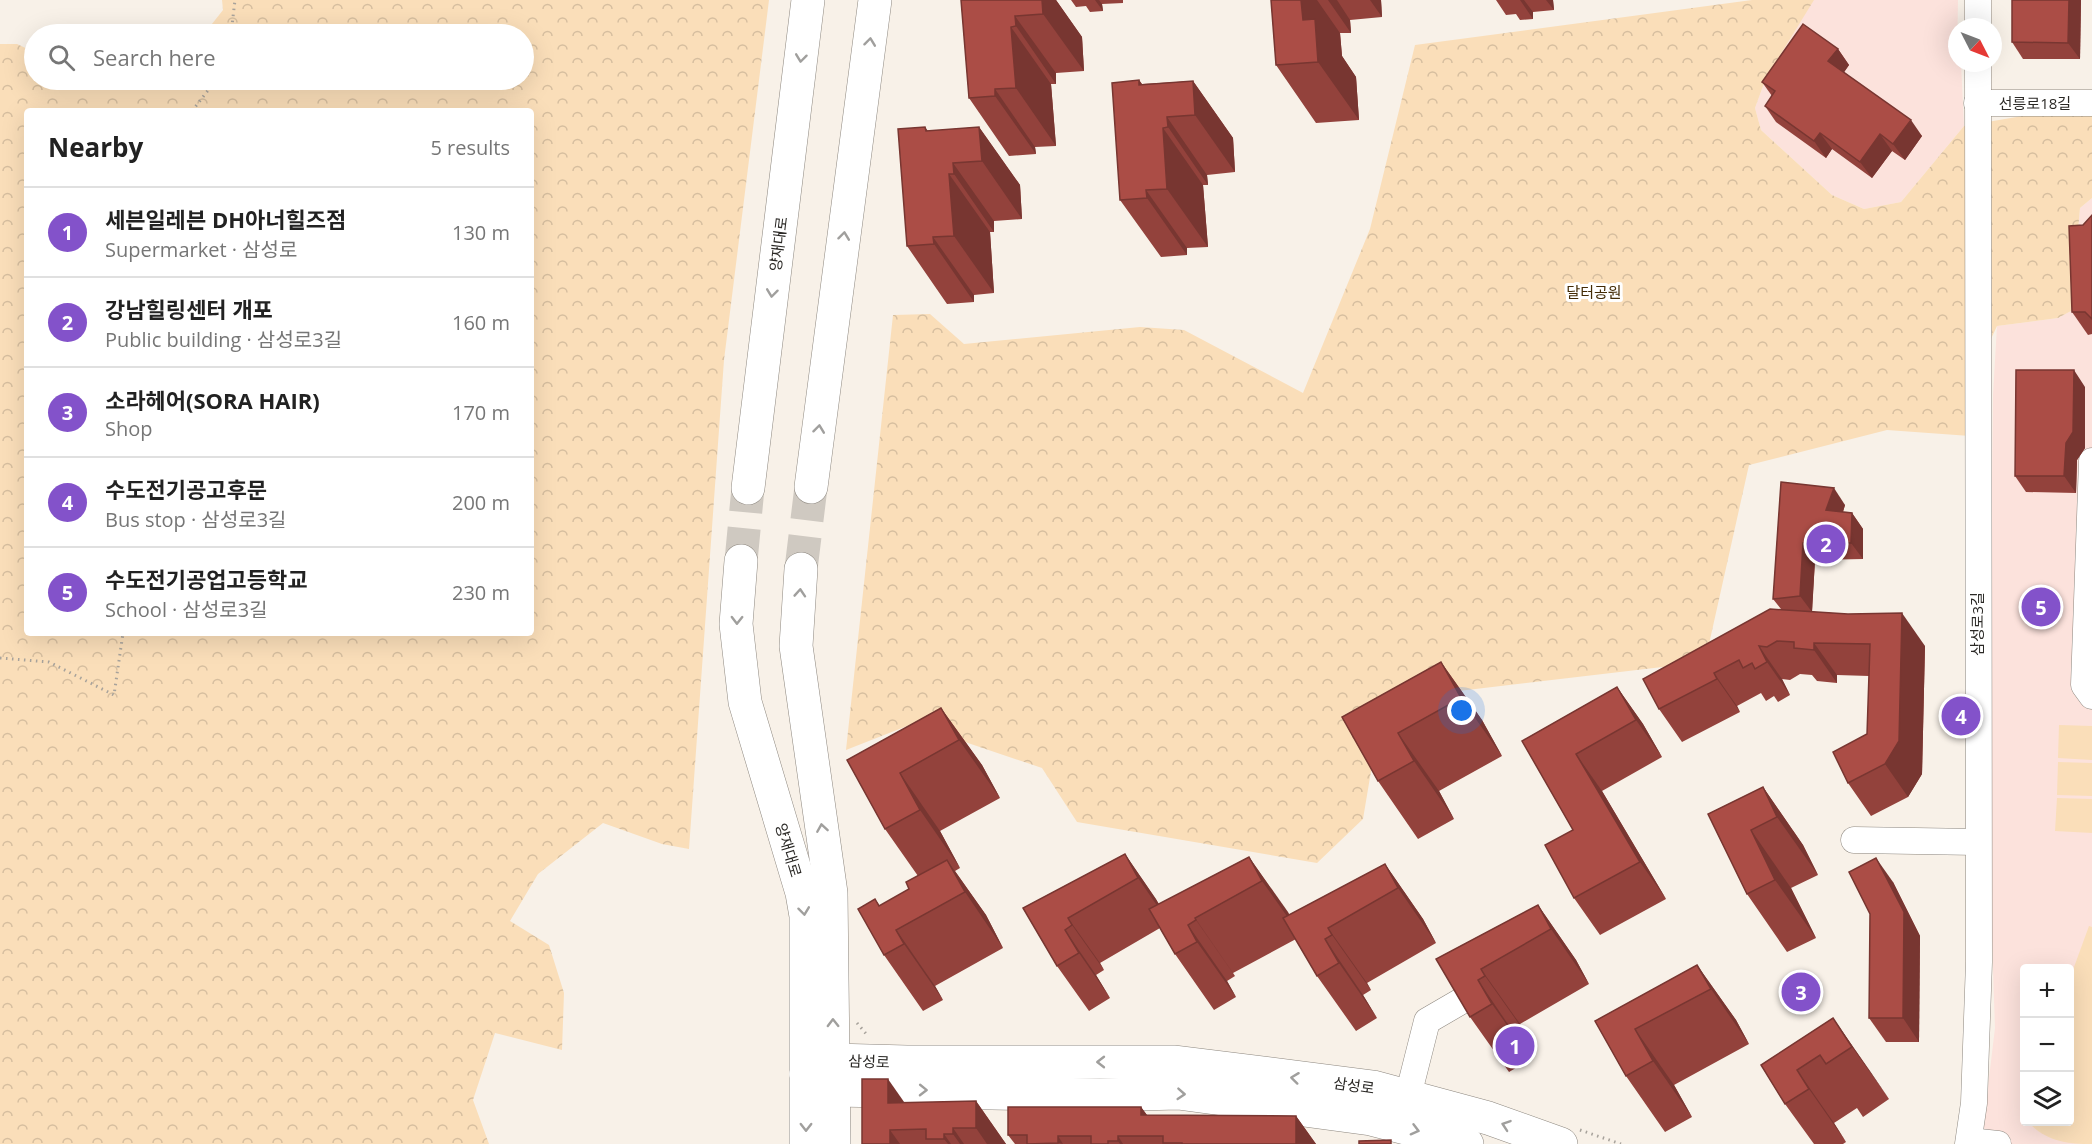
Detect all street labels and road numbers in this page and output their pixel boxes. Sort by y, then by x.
street label: 선릉로18길 [1999,93,2071,113]
street label: 양재대로 [765,215,791,273]
street label: 삼성로3길 [1967,592,1987,656]
street label: 양재대로 [771,821,807,879]
street label: 삼성로 [848,1050,890,1072]
street label: 삼성로 [1332,1072,1376,1098]

